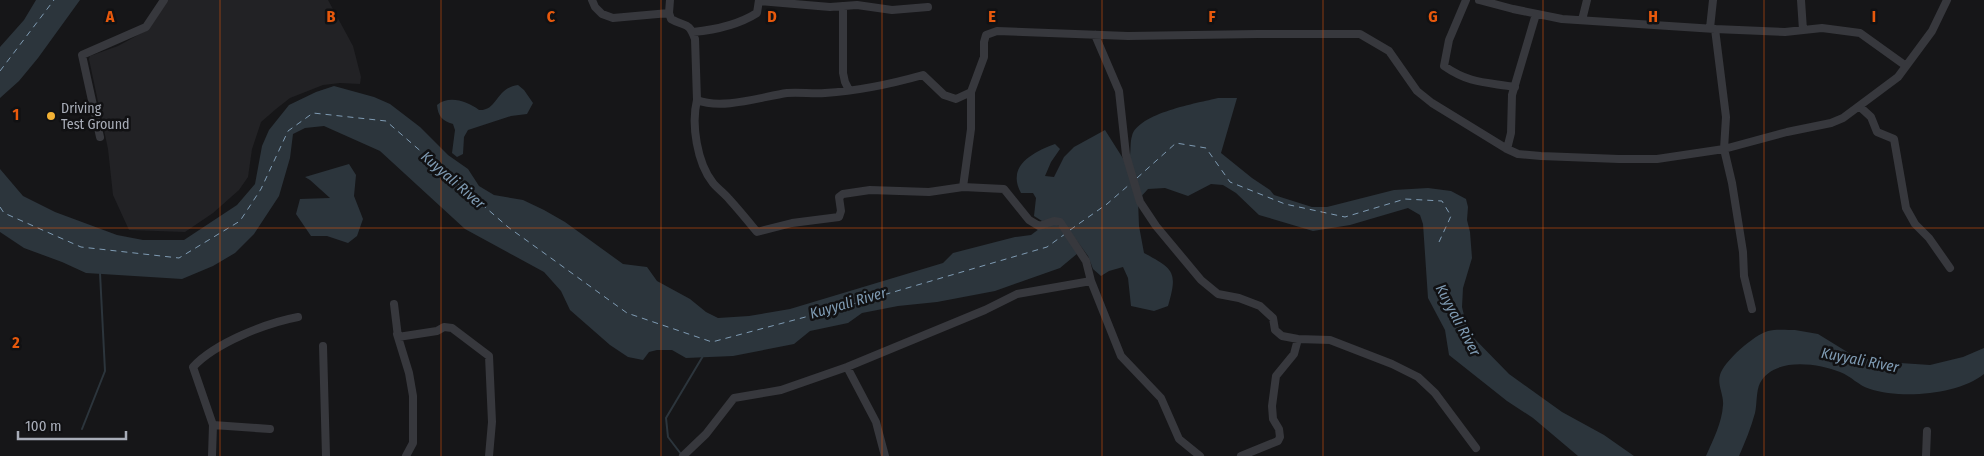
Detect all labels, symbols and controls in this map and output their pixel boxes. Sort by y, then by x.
text: A [105,7,115,26]
text: B [327,7,336,26]
text: C [547,7,556,26]
text: D [767,7,777,26]
text: E [988,7,996,26]
text: F [1208,7,1216,26]
text: G [1428,7,1438,26]
text: H [1648,7,1658,26]
text: I [1872,7,1876,26]
place label: Driving Test Ground [61,100,130,133]
text: 1 [13,105,19,124]
marker: Driving Test Ground [45,110,57,122]
water label: Kuyyali River [417,147,489,213]
water label: Kuyyali River [1432,281,1485,360]
water label: Kuyyali River [808,283,889,322]
text: 2 [11,333,20,352]
water label: Kuyyali River [1820,344,1901,376]
scale bar [18,408,125,440]
text: 100 m [25,417,62,435]

